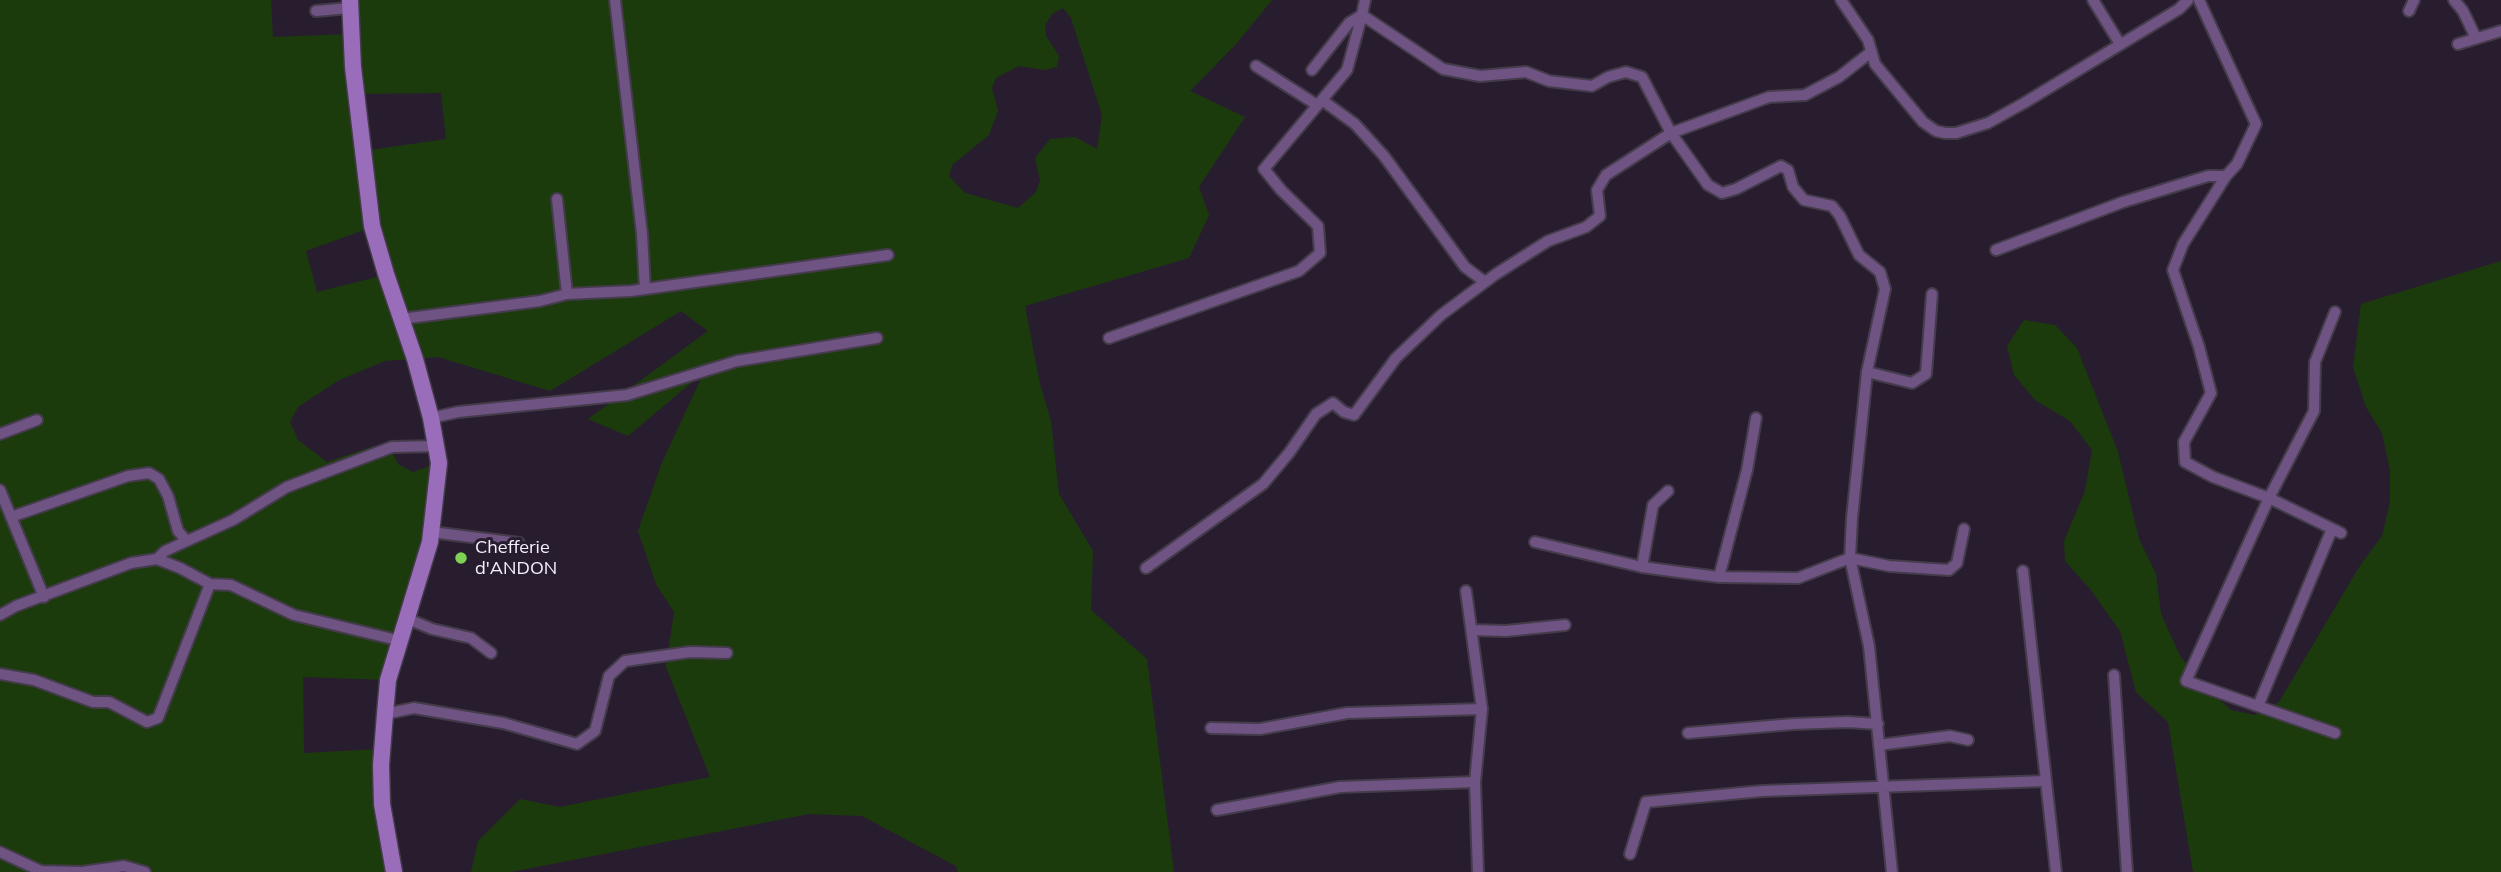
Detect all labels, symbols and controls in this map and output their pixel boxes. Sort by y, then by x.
place label: Chefferie d'ANDON [475,537,557,580]
marker: Chefferie d'ANDON [453,550,469,566]

